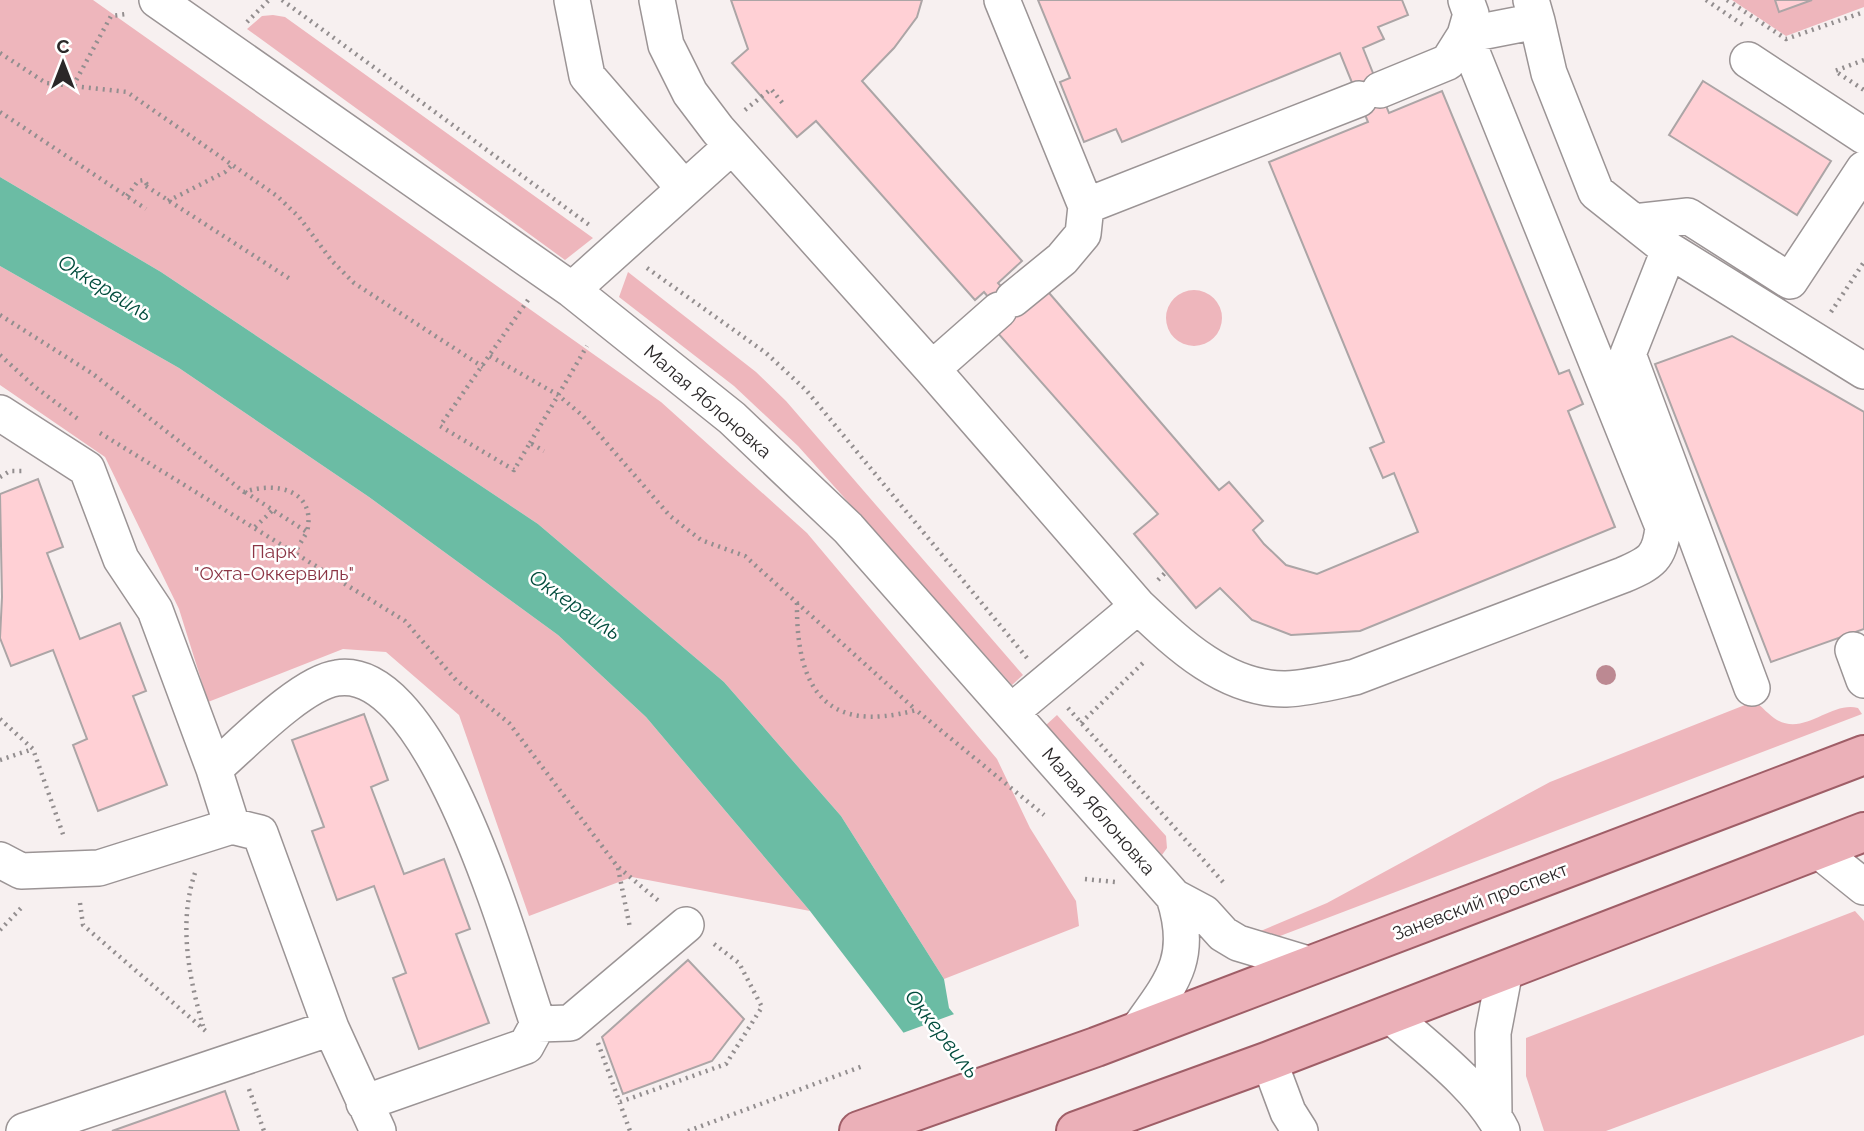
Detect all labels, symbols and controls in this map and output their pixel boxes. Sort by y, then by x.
north arrow [28,28,98,98]
text: С [56,35,70,57]
water label: Оккервиль [54,249,157,326]
street label: Малая Яблоновка [640,340,776,462]
park label: Парк "Охта-Оккервиль" [194,540,354,584]
water label: Оккервиль [525,564,626,645]
street label: Малая Яблоновка [1038,743,1160,879]
street label: Заневский проспект [1389,857,1571,945]
water label: Оккервиль [900,984,985,1083]

